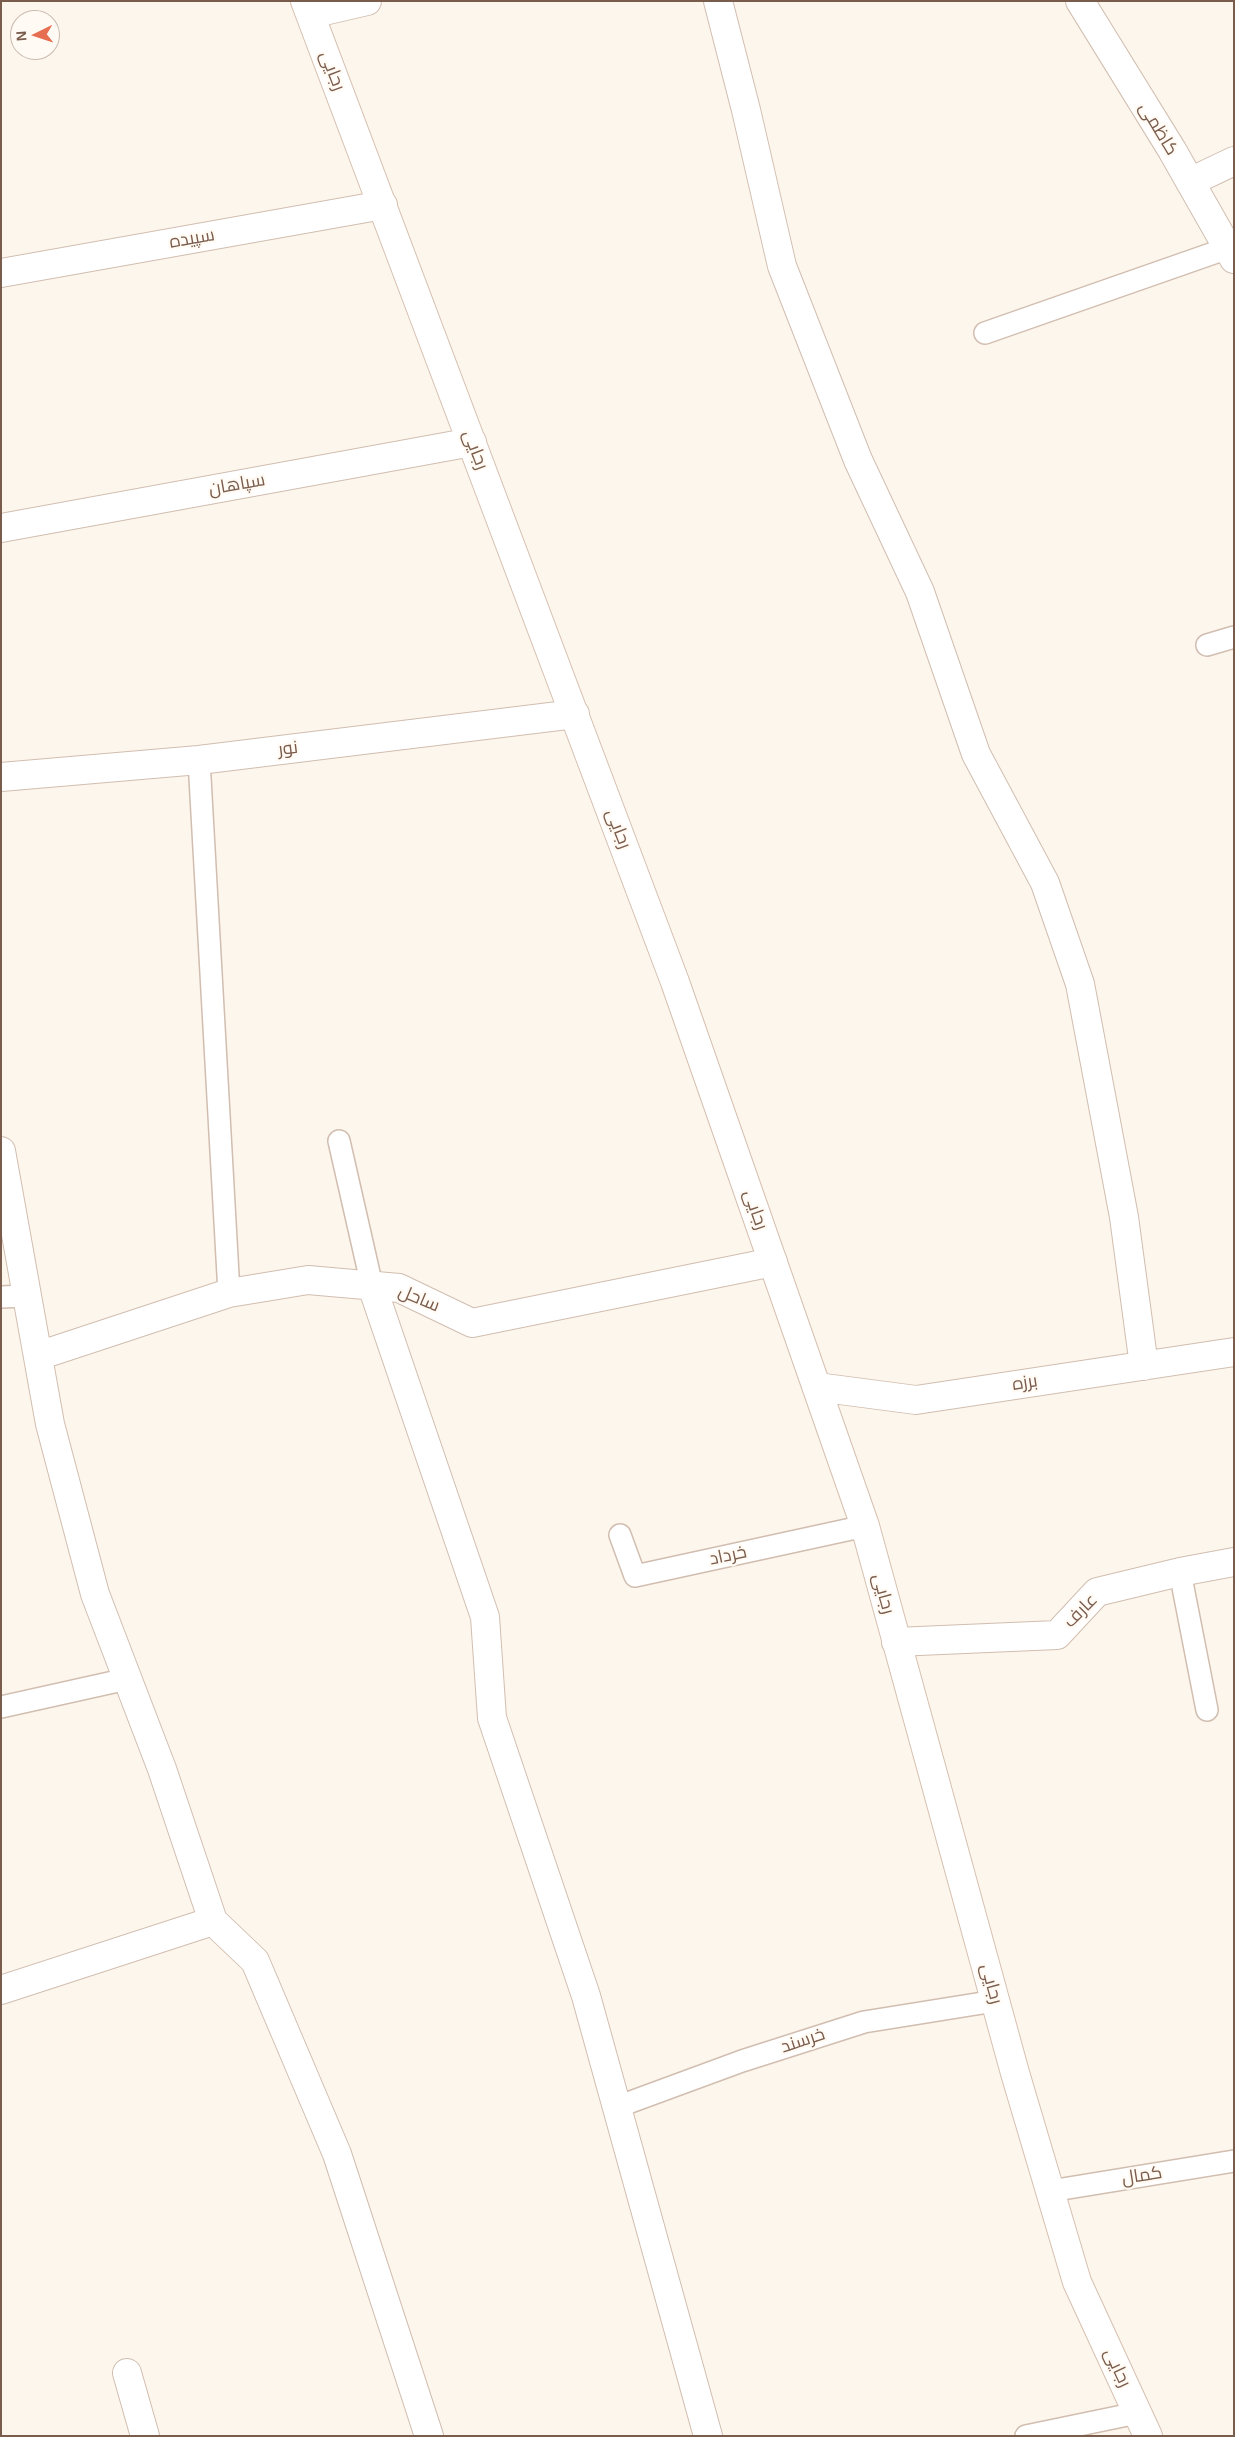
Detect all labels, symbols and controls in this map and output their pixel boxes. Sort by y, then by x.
north arrow [10,10,60,60]
text: N [13,30,29,42]
street label: رجایی [315,48,349,94]
street label: کاظمی [1134,99,1182,159]
street label: سپیده [168,224,216,254]
street label: رجایی [458,427,492,473]
street label: سپاهان [207,469,267,501]
street label: نور [277,737,299,761]
street label: رجایی [601,806,635,852]
street label: رجایی [738,1187,772,1233]
street label: ساحل [395,1281,443,1317]
street label: برزه [1011,1370,1039,1396]
street label: خرداد [707,1542,749,1570]
street label: رجایی [867,1572,899,1616]
street label: عارف [1059,1589,1103,1633]
street label: رجایی [975,1962,1007,2006]
street label: خرسند [778,2024,828,2058]
street label: کمال [1120,2162,1164,2190]
street label: رجایی [1099,2345,1135,2391]

